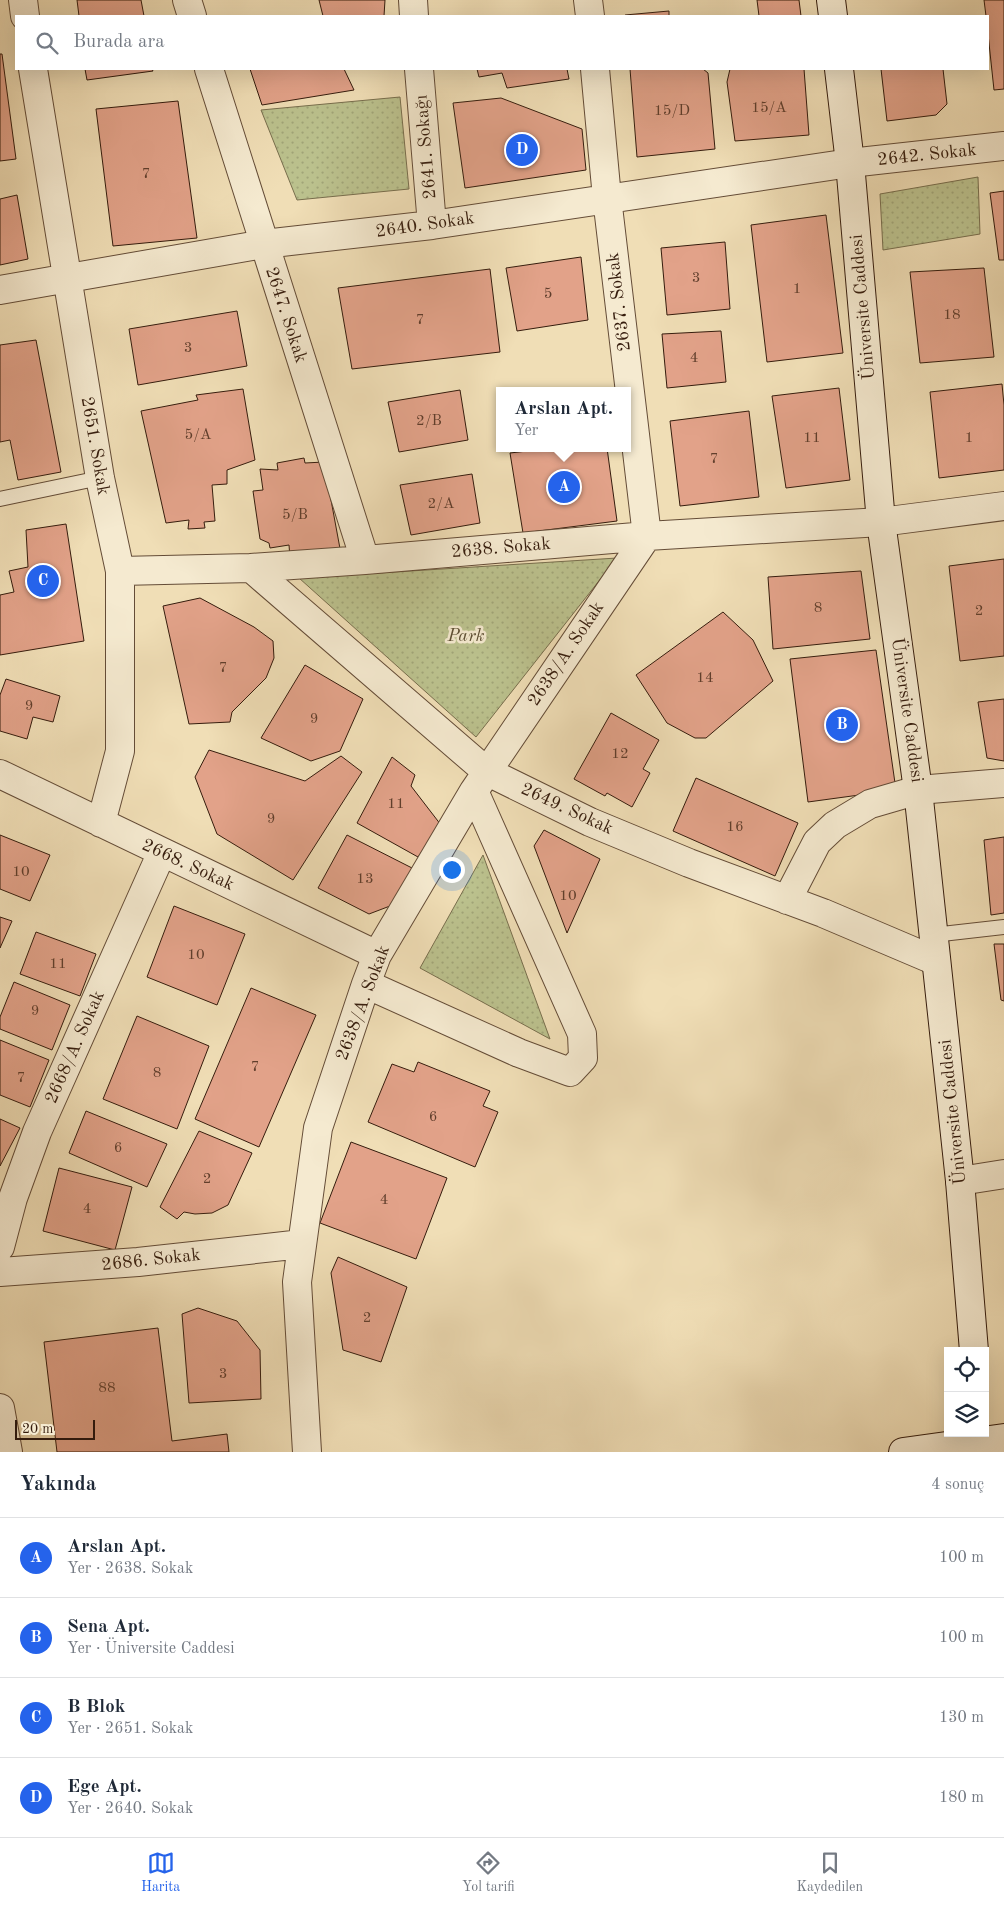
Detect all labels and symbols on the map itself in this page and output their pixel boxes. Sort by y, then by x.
street label: 2641. Sokağı [412,94,440,200]
house number: 15/A [751,101,787,116]
house number: 15/D [654,104,690,119]
pin: D [506,131,538,169]
street label: 2642. Sokak [877,141,977,169]
house number: 7 [142,167,150,182]
street label: 2640. Sokak [374,209,476,241]
street label: Üniversite Caddesi [844,233,878,381]
street label: 2637. Sokak [604,252,634,352]
street label: 2647. Sokak [262,265,310,365]
house number: 3 [692,271,700,286]
house number: 1 [793,282,801,297]
house number: 5 [544,287,552,302]
house number: 18 [943,308,961,323]
house number: 7 [416,313,424,328]
house number: 3 [184,341,192,356]
house number: 4 [690,351,698,366]
street label: 2651. Sokak [77,395,113,497]
house number: 2/B [416,414,442,429]
house number: 5/A [185,428,212,443]
house number: 11 [803,431,821,446]
house number: 1 [965,431,973,446]
house number: 7 [710,452,718,467]
pin: A [548,468,580,506]
house number: 2/A [428,497,455,512]
house number: 5/B [282,508,308,523]
street label: 2638. Sokak [451,535,551,561]
pin: C [27,562,59,600]
street label: 2638/A. Sokak [525,599,607,709]
house number: 8 [814,601,822,616]
house number: 2 [975,604,983,619]
park label: Park [446,627,485,645]
street label: Üniversite Caddesi [888,636,930,784]
house number: 7 [219,661,227,676]
house number: 14 [696,671,714,686]
house number: 9 [25,699,33,714]
pin: B [826,706,858,744]
house number: 9 [310,712,318,727]
house number: 12 [611,747,629,762]
street label: 2649. Sokak [518,780,616,838]
house number: 11 [387,797,405,812]
house number: 9 [267,812,275,827]
house number: 16 [726,820,744,835]
street label: 2668. Sokak [139,836,237,894]
your location [439,857,465,883]
house number: 10 [12,865,30,880]
house number: 13 [356,872,374,887]
house number: 10 [559,889,577,904]
street label: 2638/A. Sokak [333,943,393,1063]
house number: 10 [187,948,205,963]
house number: 11 [49,957,67,972]
street label: 2668/A. Sokak [42,988,108,1106]
house number: 9 [31,1004,39,1019]
street label: Üniversite Caddesi [932,1038,970,1186]
house number: 7 [251,1060,259,1075]
house number: 8 [153,1066,161,1081]
house number: 7 [17,1071,25,1086]
house number: 6 [429,1110,437,1125]
house number: 6 [114,1141,122,1156]
house number: 2 [203,1172,211,1187]
house number: 4 [380,1193,388,1208]
house number: 4 [83,1202,91,1217]
street label: 2686. Sokak [101,1246,201,1274]
house number: 2 [363,1311,371,1326]
house number: 3 [219,1367,227,1382]
house number: 88 [98,1381,116,1396]
scale bar [15,1417,95,1440]

